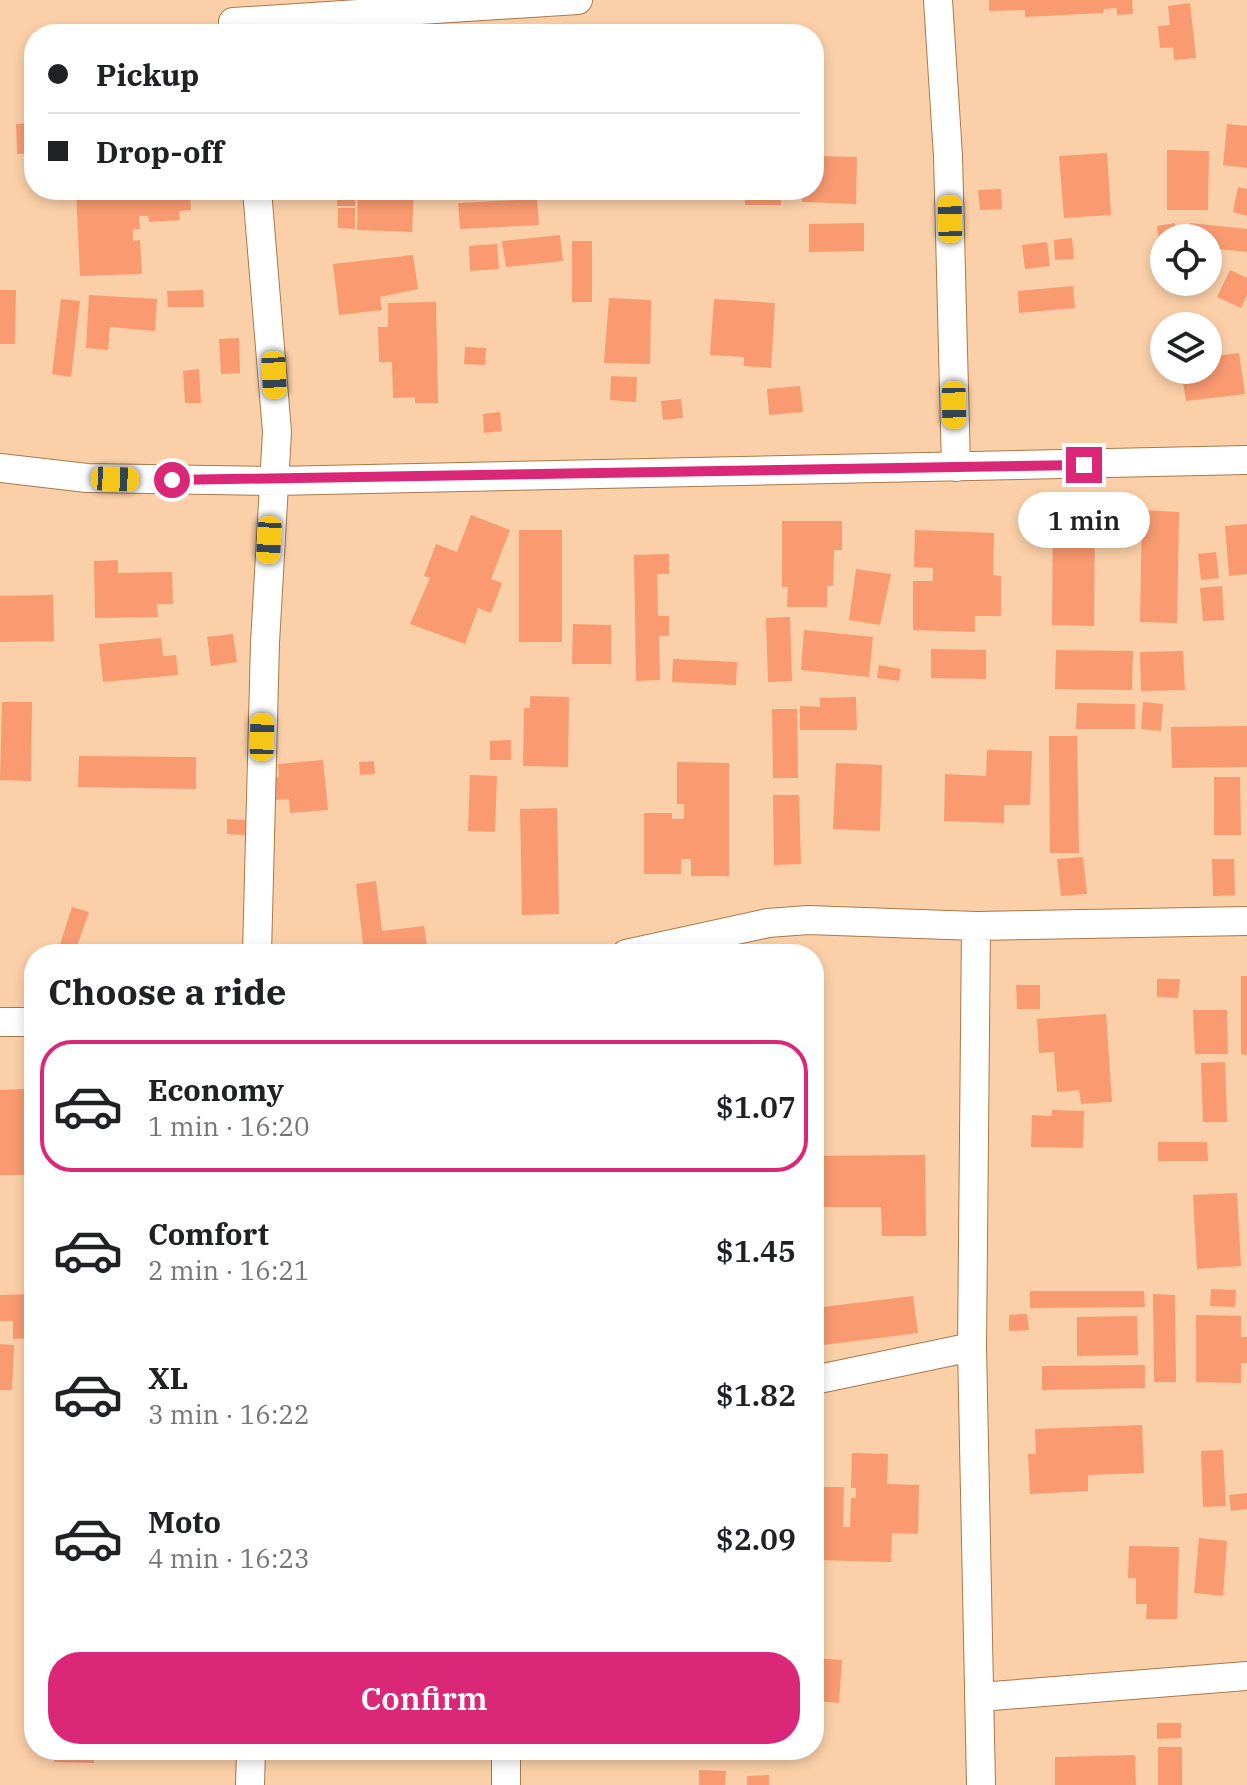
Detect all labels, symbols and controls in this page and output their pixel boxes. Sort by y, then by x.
text: Pickup [96,55,199,94]
text: Drop-off [96,132,224,171]
car [938,195,962,243]
map controls [1150,224,1222,384]
button: locate [1150,224,1222,296]
button: layers [1150,312,1222,384]
car [261,350,287,400]
car [942,381,966,429]
route end [1066,447,1102,483]
route start [154,462,190,498]
car [91,466,139,492]
callout: 1 min [1018,493,1150,549]
text: 1 min [1048,503,1120,537]
car [256,515,282,565]
car [250,713,274,761]
text: Choose a ride [48,968,287,1015]
icon: car [52,1070,124,1142]
text: Economy [148,1070,284,1109]
text: $1.07 [716,1087,796,1126]
text: 1 min · 16:20 [148,1109,310,1143]
icon: car [52,1214,124,1286]
text: Comfort [148,1214,269,1253]
text: $1.45 [716,1231,796,1270]
text: 2 min · 16:21 [148,1253,310,1287]
icon: car [52,1358,124,1430]
text: XL [148,1358,188,1397]
text: $1.82 [716,1375,796,1414]
text: 3 min · 16:22 [148,1397,310,1431]
icon: car [52,1502,124,1574]
text: Moto [148,1502,221,1541]
text: $2.09 [716,1519,796,1558]
text: 4 min · 16:23 [148,1541,310,1575]
button: Confirm [48,1652,800,1744]

